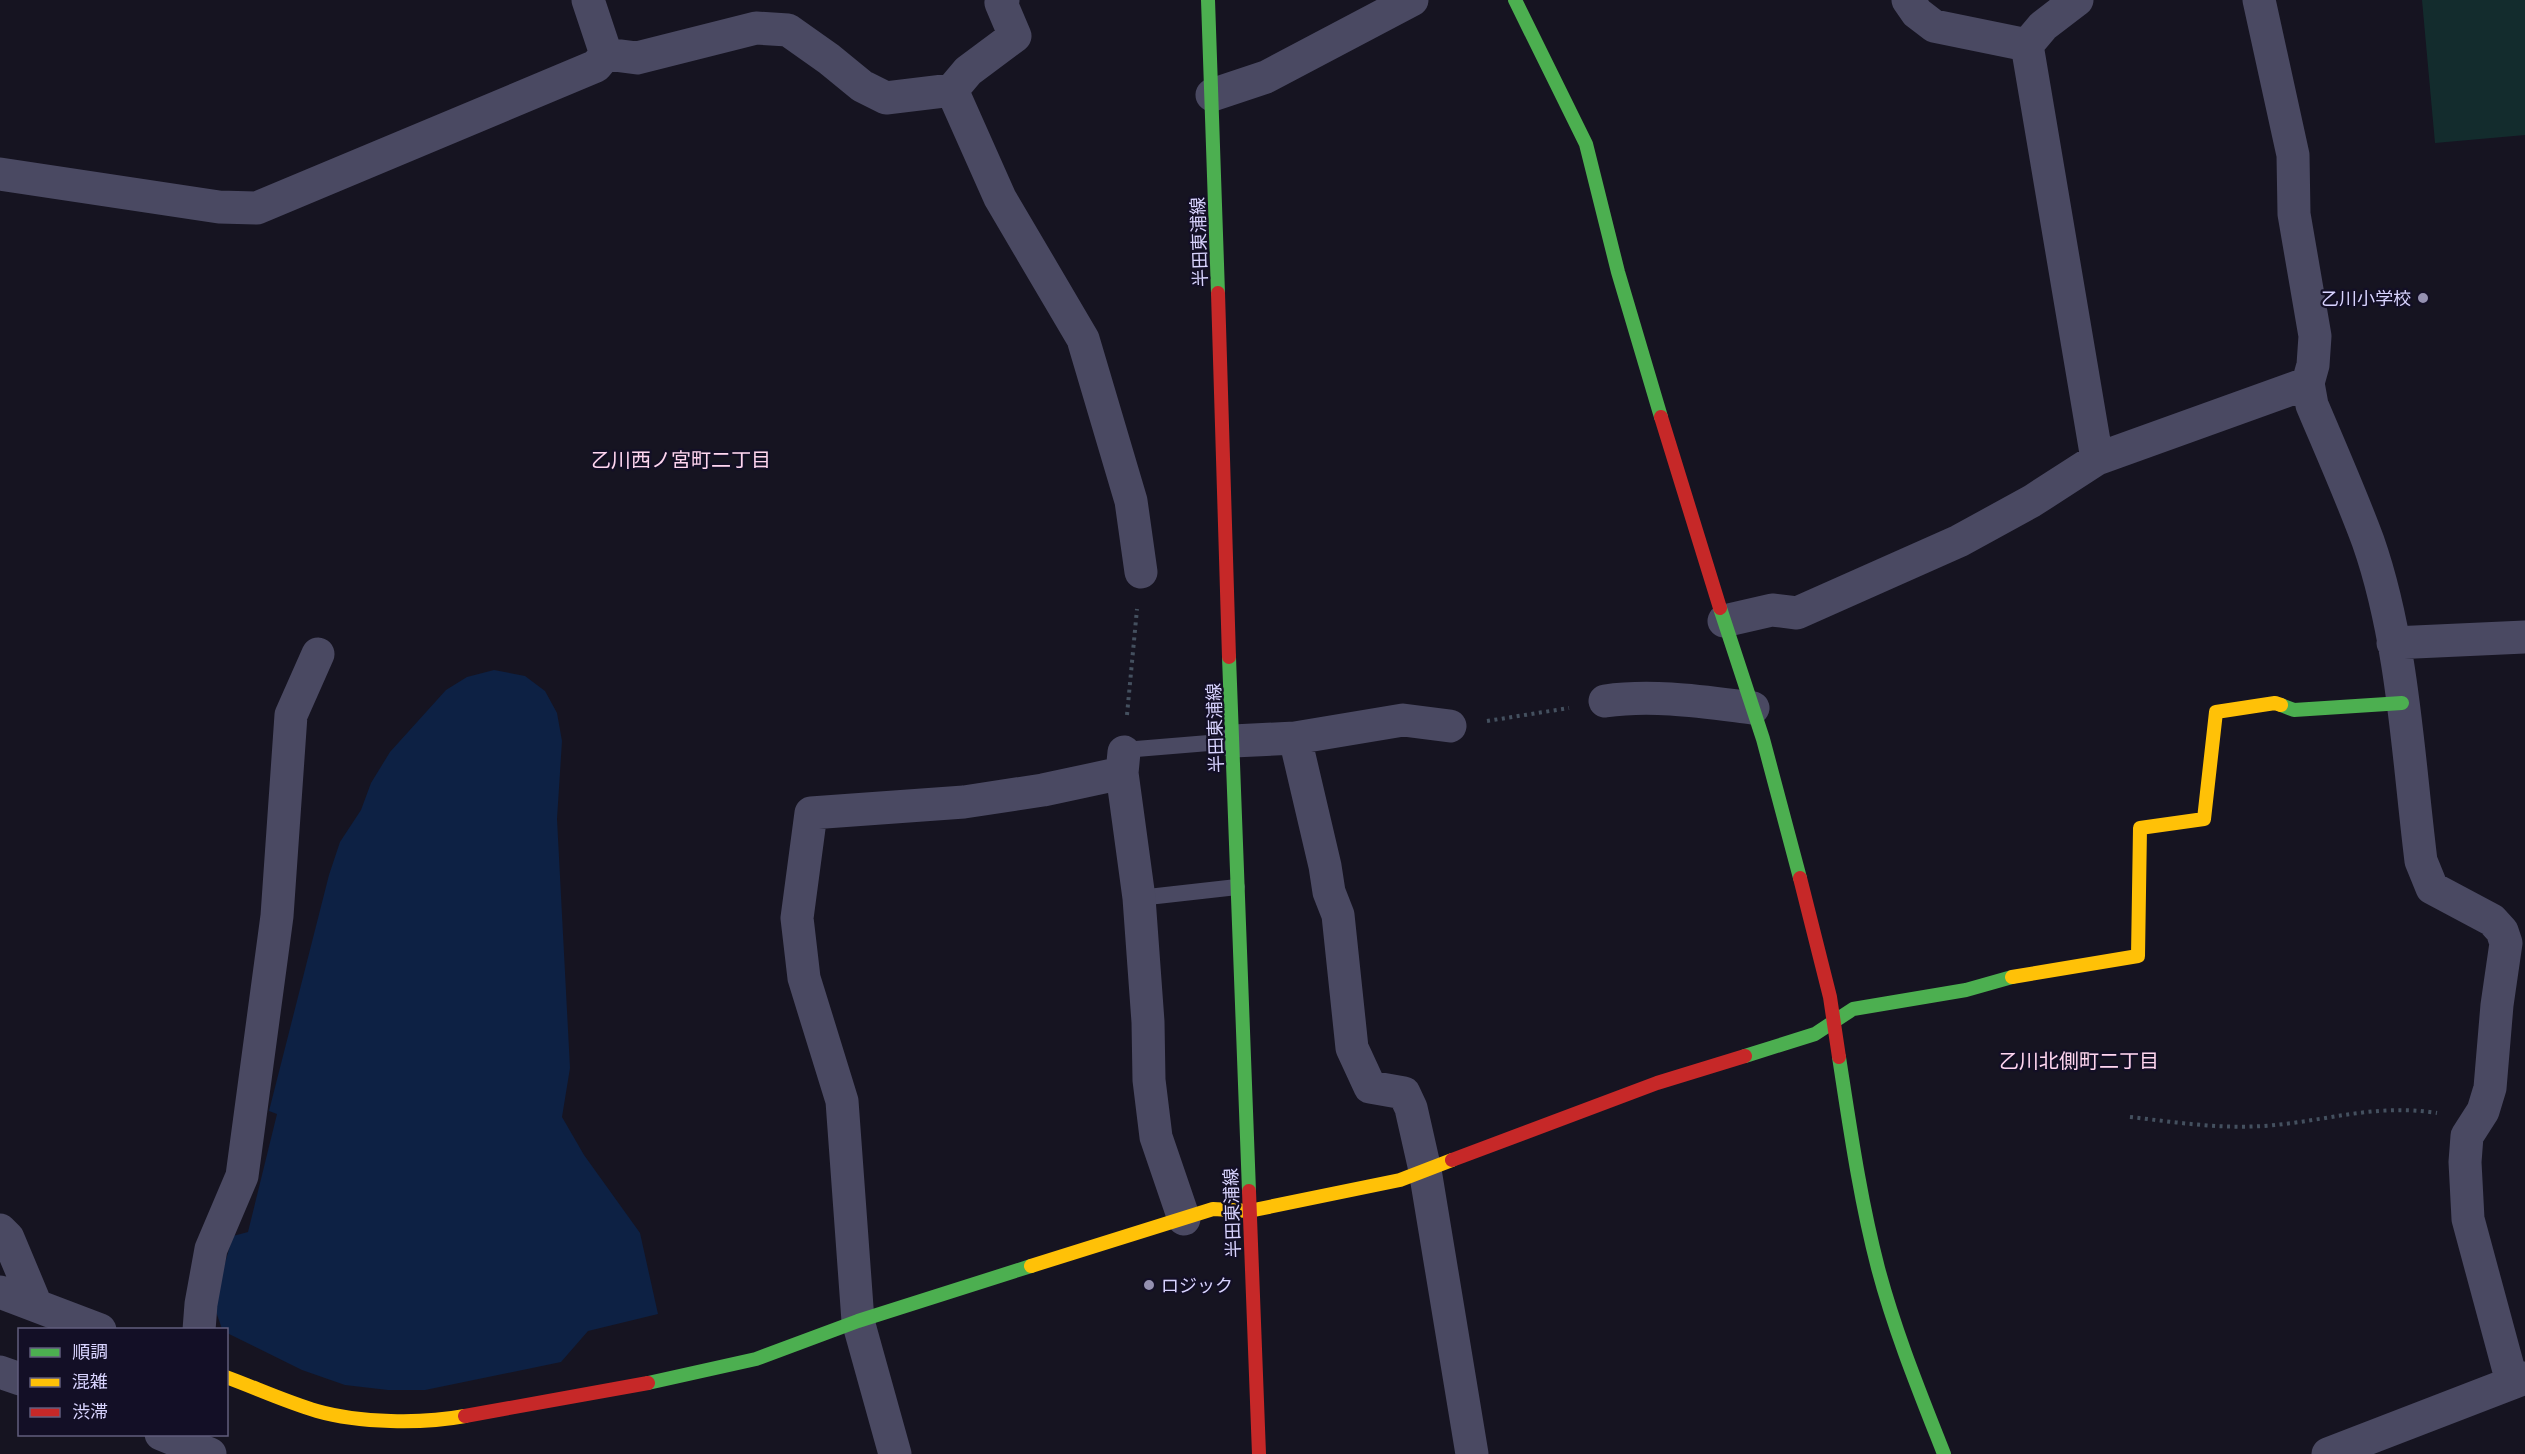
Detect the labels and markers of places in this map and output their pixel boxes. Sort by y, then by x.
place label: 乙川小学校 [2321,287,2411,310]
marker: 乙川小学校 [2416,291,2430,305]
place label: ロジック [1161,1274,1233,1297]
marker: ロジック [1142,1278,1156,1292]

